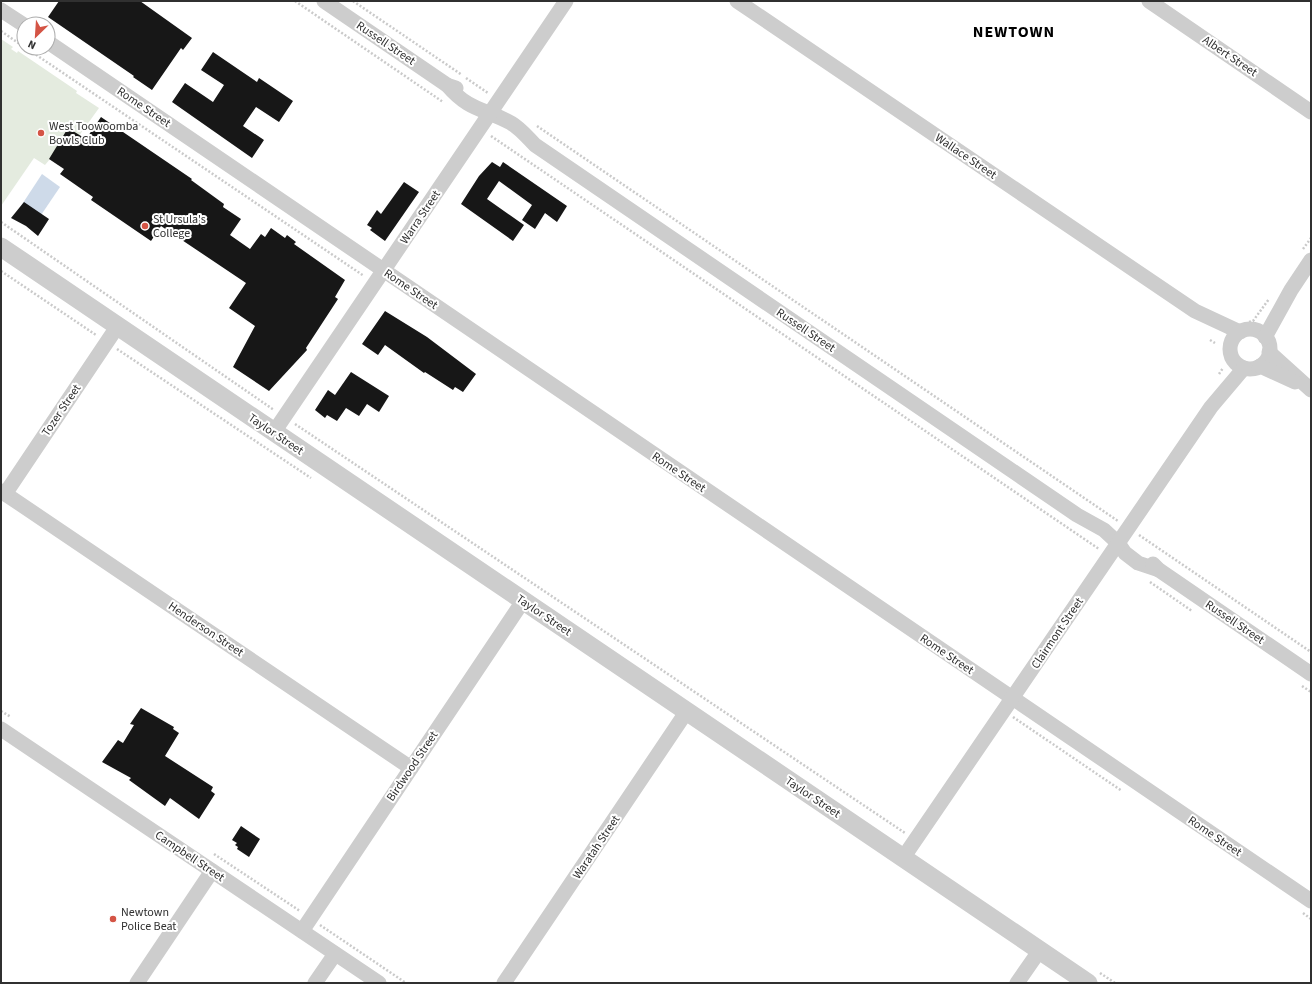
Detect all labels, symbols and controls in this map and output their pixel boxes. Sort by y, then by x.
north arrow [16,16,56,56]
street label: Russell Street [353,17,419,69]
district label: NEWTOWN [973,21,1055,43]
street label: Albert Street [1199,32,1261,81]
text: N [25,36,38,53]
street label: Rome Street [113,83,174,132]
place label: West Toowoomba Bowls Club [49,118,138,149]
marker: West Toowoomba Bowls Club [36,128,46,138]
street label: Wallace Street [931,129,1000,183]
street label: Warra Street [396,187,445,248]
place label: St Ursula's College [153,211,206,242]
marker: St Ursula's College [140,221,150,231]
street label: Rome Street [380,265,441,314]
street label: Russell Street [773,304,839,356]
street label: Tozer Street [38,381,85,440]
street label: Taylor Street [245,410,307,459]
street label: Rome Street [648,448,709,497]
street label: Taylor Street [513,591,575,640]
street label: Clairmont Street [1027,594,1088,672]
street label: Russell Street [1202,596,1268,648]
street label: Henderson Street [165,598,247,661]
street label: Rome Street [916,630,977,679]
street label: Birdwood Street [383,728,442,805]
street label: Taylor Street [782,773,844,822]
street label: Waratah Street [569,812,624,883]
street label: Rome Street [1184,812,1245,861]
street label: Campbell Street [152,827,228,886]
place label: Newtown Police Beat [121,904,176,935]
marker: Newtown Police Beat [108,914,118,924]

